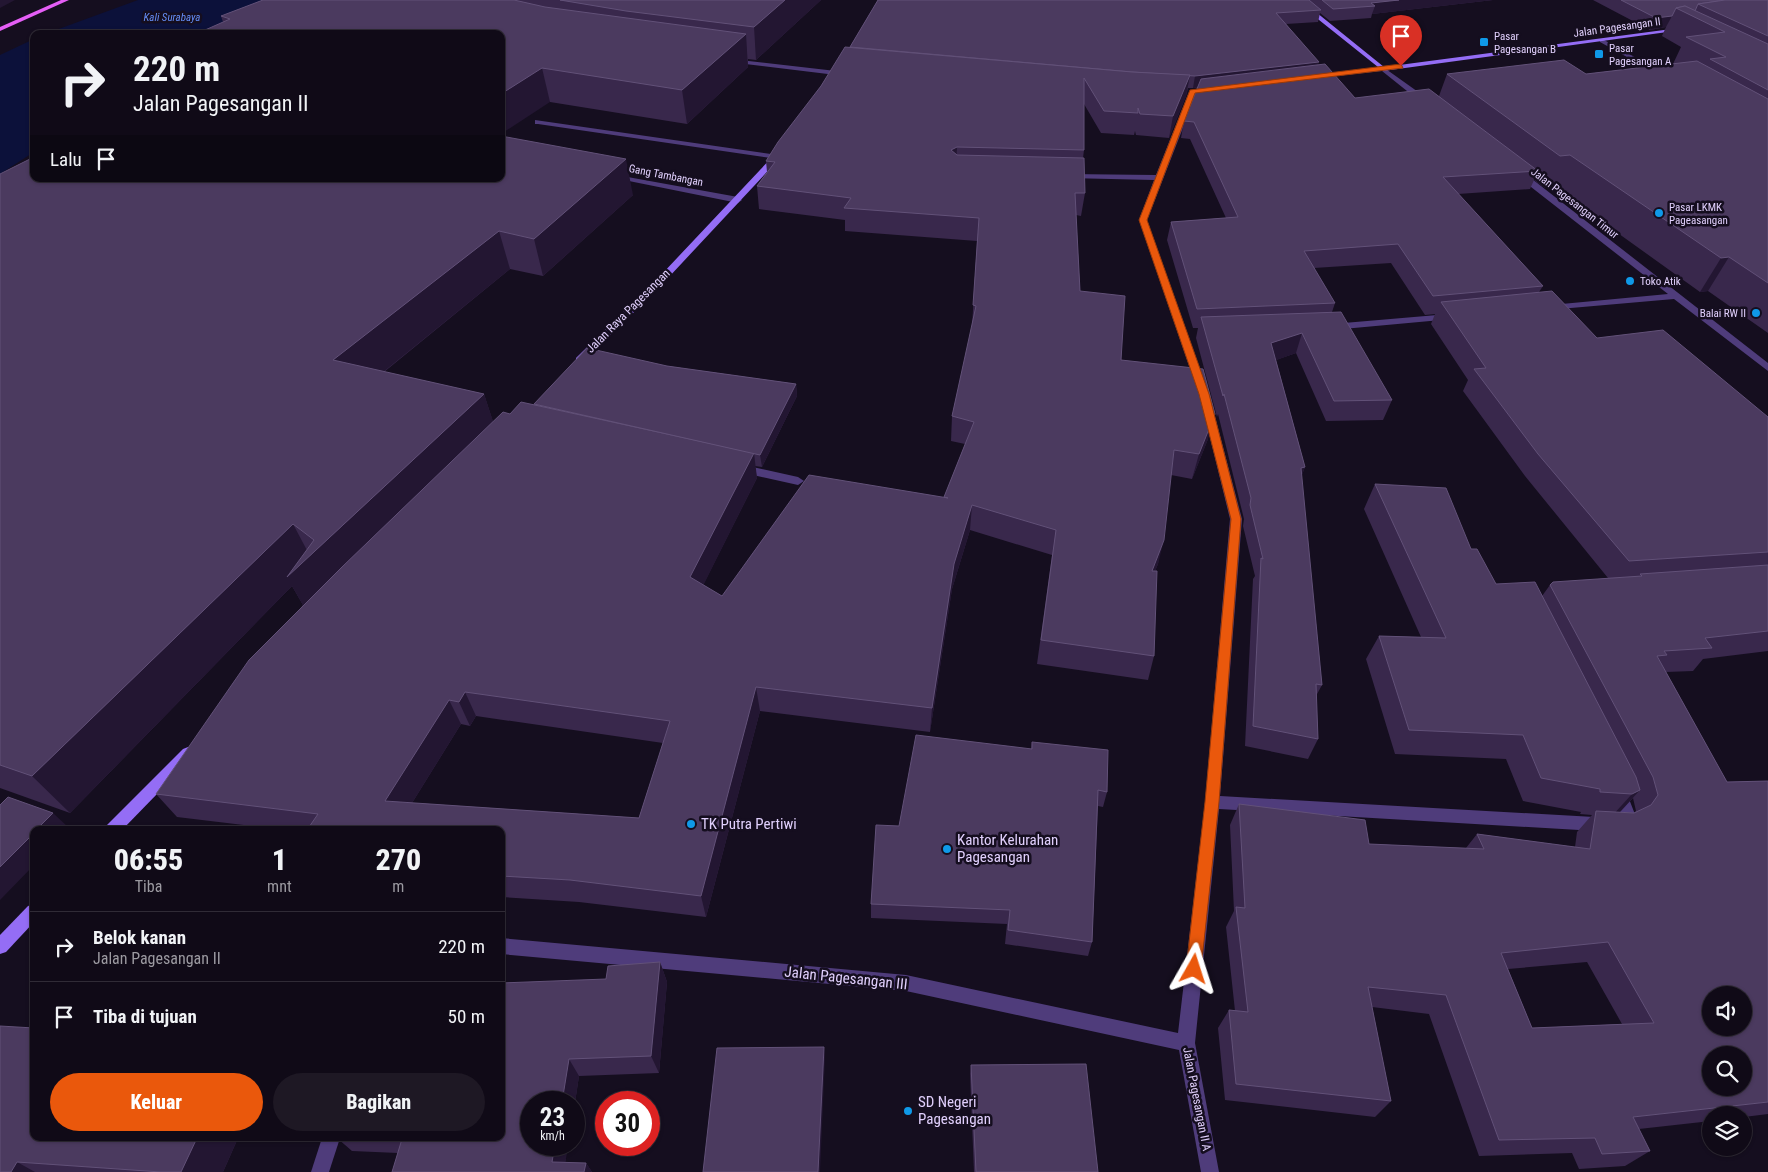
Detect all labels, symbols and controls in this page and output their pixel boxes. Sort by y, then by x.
water label: Kali Surabaya [144,11,200,24]
pin [1380,15,1422,66]
street label: Jalan Pagesangan II [1573,15,1661,40]
icon: arrive [1387,22,1415,50]
place label: Pasar Pagesangan B [1494,30,1556,56]
marker: Pasar Pagesangan B [1478,36,1490,48]
place label: Pasar Pagesangan A [1609,42,1672,68]
marker: Pasar Pagesangan A [1593,48,1605,60]
text: 220 m [133,49,220,90]
icon: right [50,50,115,115]
text: Jalan Pagesangan II [133,91,309,116]
icon: arrive [92,145,120,173]
text: Lalu [50,148,82,171]
street label: Gang Tambangan [628,162,704,189]
street label: Jalan Pagesangan Timur [1528,165,1621,242]
place label: Pasar LKMK Pageasangan [1669,201,1728,227]
marker: Pasar LKMK Pageasangan [1653,207,1665,219]
street label: Jalan Raya Pagesangan [583,266,673,356]
marker: Toko Atik [1624,275,1636,287]
place label: Toko Atik [1640,275,1681,288]
place label: Balai RW II [1700,307,1746,320]
marker: Balai RW II [1750,307,1762,319]
place label: TK Putra Pertiwi [701,815,797,833]
marker: TK Putra Pertiwi [685,818,697,830]
place label: Kantor Kelurahan Pagesangan [957,831,1058,866]
text: 06:55 [114,842,183,877]
text: 1 [272,842,287,877]
text: 270 [375,842,421,877]
marker: Kantor Kelurahan Pagesangan [941,843,953,855]
text: Tiba [135,877,162,896]
text: mnt [267,877,292,896]
text: m [392,877,404,896]
text: Belok kanan [93,926,186,949]
icon: right [50,933,78,961]
text: 220 m [438,935,485,958]
position arrow [1167,942,1219,994]
text: Jalan Pagesangan II [93,949,221,968]
street label: Jalan Pagesangan III [784,963,908,993]
map controls [1702,986,1752,1156]
button: sound [1702,986,1752,1036]
icon: arrive [50,1003,78,1031]
text: Tiba di tujuan [93,1005,197,1028]
text: 50 m [448,1005,485,1028]
street label: Jalan Pagesangan II A [1180,1046,1214,1152]
button: search [1702,1046,1752,1096]
button: Keluar [50,1073,263,1131]
button: Bagikan [273,1073,485,1131]
speed limit sign: 30 [595,1091,660,1156]
place label: SD Negeri Pagesangan [918,1093,991,1128]
text: 23 [540,1103,565,1132]
marker: SD Negeri Pagesangan [902,1105,914,1117]
button: layers [1702,1106,1752,1156]
text: km/h [540,1129,565,1143]

